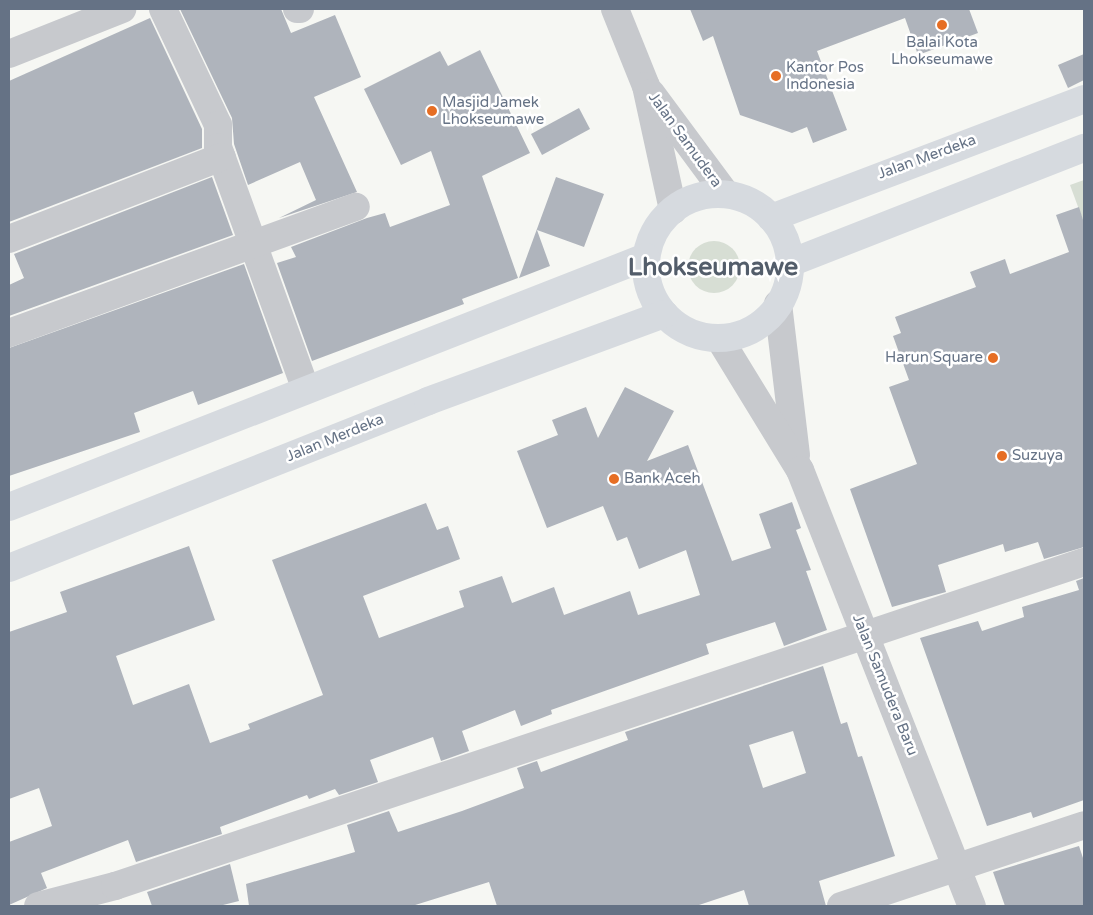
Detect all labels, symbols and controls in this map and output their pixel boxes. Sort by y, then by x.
marker: Balai Kota Lhokseumawe [936,19,948,31]
place label: Balai Kota Lhokseumawe [891,33,993,68]
place label: Kantor Pos Indonesia [786,58,864,93]
marker: Kantor Pos Indonesia [770,70,782,82]
street label: Jalan Samudera [644,89,726,191]
place label: Masjid Jamek Lhokseumawe [442,93,544,128]
marker: Masjid Jamek Lhokseumawe [426,105,438,117]
street label: Jalan Merdeka [875,131,979,183]
district label: Lhokseumawe [628,252,798,282]
place label: Harun Square [885,349,983,367]
marker: Harun Square [987,352,999,364]
street label: Jalan Merdeka [284,410,386,466]
place label: Suzuya [1012,447,1063,465]
marker: Suzuya [996,450,1008,462]
place label: Bank Aceh [624,470,701,488]
marker: Bank Aceh [608,473,620,485]
street label: Jalan Samudera Baru [848,612,922,758]

